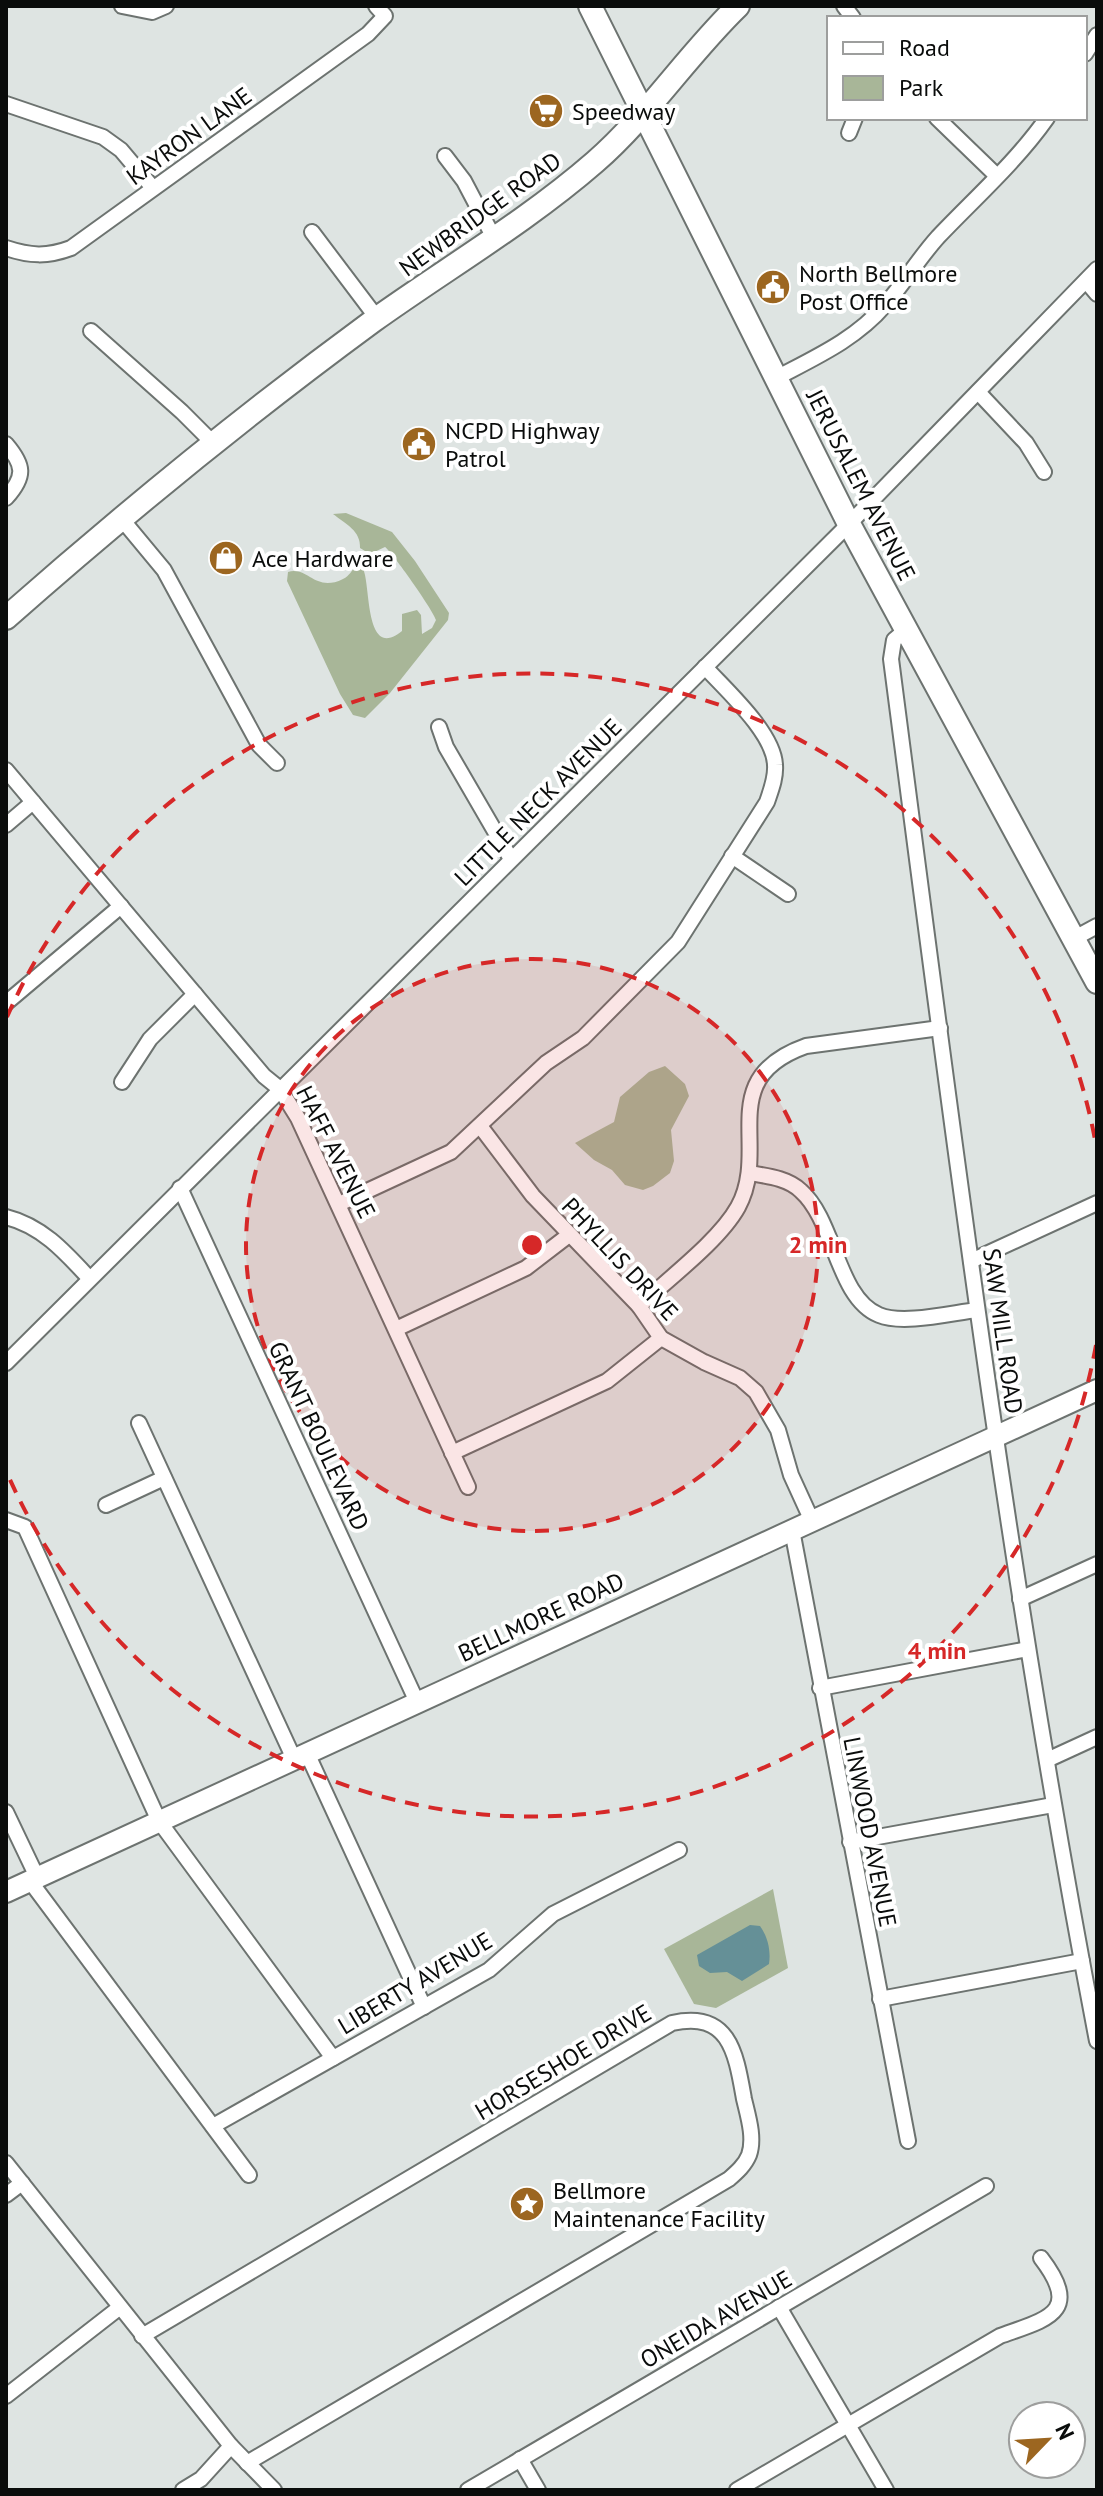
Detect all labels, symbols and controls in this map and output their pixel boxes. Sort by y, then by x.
legend [827,16,1087,120]
text: Road [899,32,950,63]
text: Park [899,72,944,103]
street label: KAYRON LANE [120,80,258,192]
supermarket icon: Speedway [527,92,565,130]
place label: Speedway [572,96,676,127]
street label: NEWBRIDGE ROAD [393,145,567,283]
place label: North Bellmore Post Office [799,258,958,317]
public building icon: North Bellmore Post Office [754,268,792,306]
street label: JERUSALEM AVENUE [799,383,923,586]
place label: NCPD Highway Patrol [445,415,600,474]
public building icon: NCPD Highway Patrol [400,425,438,463]
shop icon: Ace Hardware [207,539,245,577]
place label: Ace Hardware [252,543,394,574]
street label: LITTLE NECK AVENUE [448,712,628,892]
street label: HAFF AVENUE [289,1080,383,1224]
street label: PHYLLIS DRIVE [555,1191,685,1327]
text: 2 min [789,1229,847,1260]
centre of rings [518,1231,546,1259]
street label: SAW MILL ROAD [976,1246,1030,1416]
street label: GRANT BOULEVARD [262,1336,376,1536]
street label: BELLMORE ROAD [453,1565,629,1669]
text: 4 min [908,1635,966,1666]
street label: LINWOOD AVENUE [836,1734,904,1930]
street label: LIBERTY AVENUE [332,1925,498,2041]
street label: HORSESHOE DRIVE [469,1997,657,2127]
place label: Bellmore Maintenance Facility [553,2175,765,2234]
place icon: Bellmore Maintenance Facility [508,2185,546,2223]
street label: ONEIDA AVENUE [634,2263,798,2375]
north arrow [1007,2400,1087,2480]
text: N [1049,2419,1081,2444]

